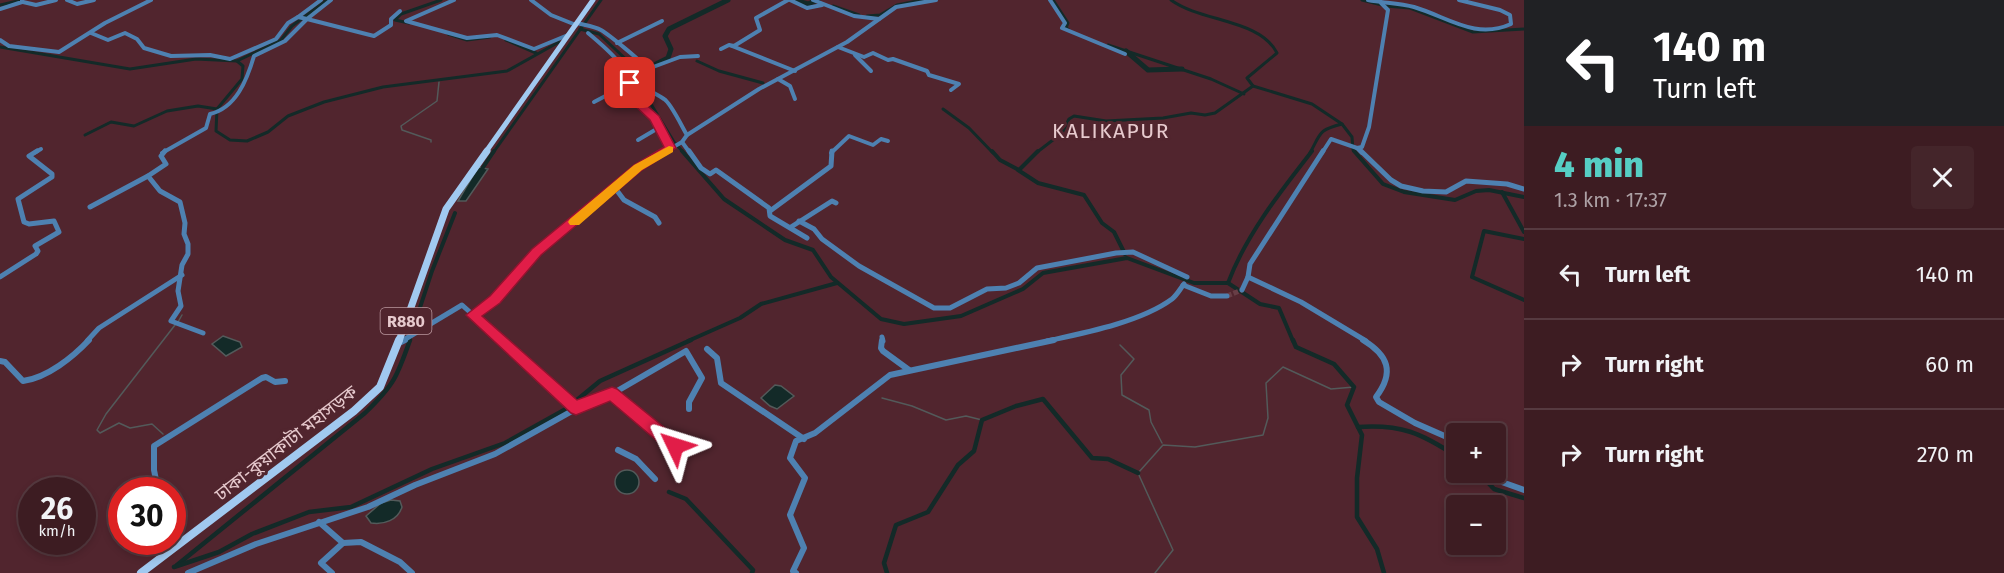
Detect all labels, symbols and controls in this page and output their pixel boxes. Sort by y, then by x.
text: 140 m [1653,22,1766,72]
icon: left [1554,24,1632,102]
pin [604,57,655,108]
icon: arrive [613,66,646,99]
text: Turn left [1653,73,1756,105]
district label: KALIKAPUR [1052,118,1170,144]
text: 4 min [1554,143,1644,187]
button: close [1911,146,1974,209]
text: 1.3 km · 17:37 [1554,188,1667,212]
icon: left [1554,258,1587,291]
text: Turn left [1605,261,1690,288]
text: 140 m [1916,261,1974,288]
road number: R880 [380,308,432,334]
icon: right [1554,348,1587,381]
text: Turn right [1605,351,1704,378]
text: 60 m [1925,351,1974,378]
street label: ঢাকা-কুয়াকাটা মহাসড়ক [210,380,362,506]
position arrow [643,414,707,478]
map controls [1446,423,1506,555]
button: + [1446,423,1506,483]
icon: right [1554,438,1587,471]
text: Turn right [1605,441,1704,468]
text: 270 m [1917,441,1974,468]
speed limit sign: 30 [108,477,186,555]
text: 26 [41,491,73,527]
button: − [1446,495,1506,555]
text: km/h [38,522,76,540]

